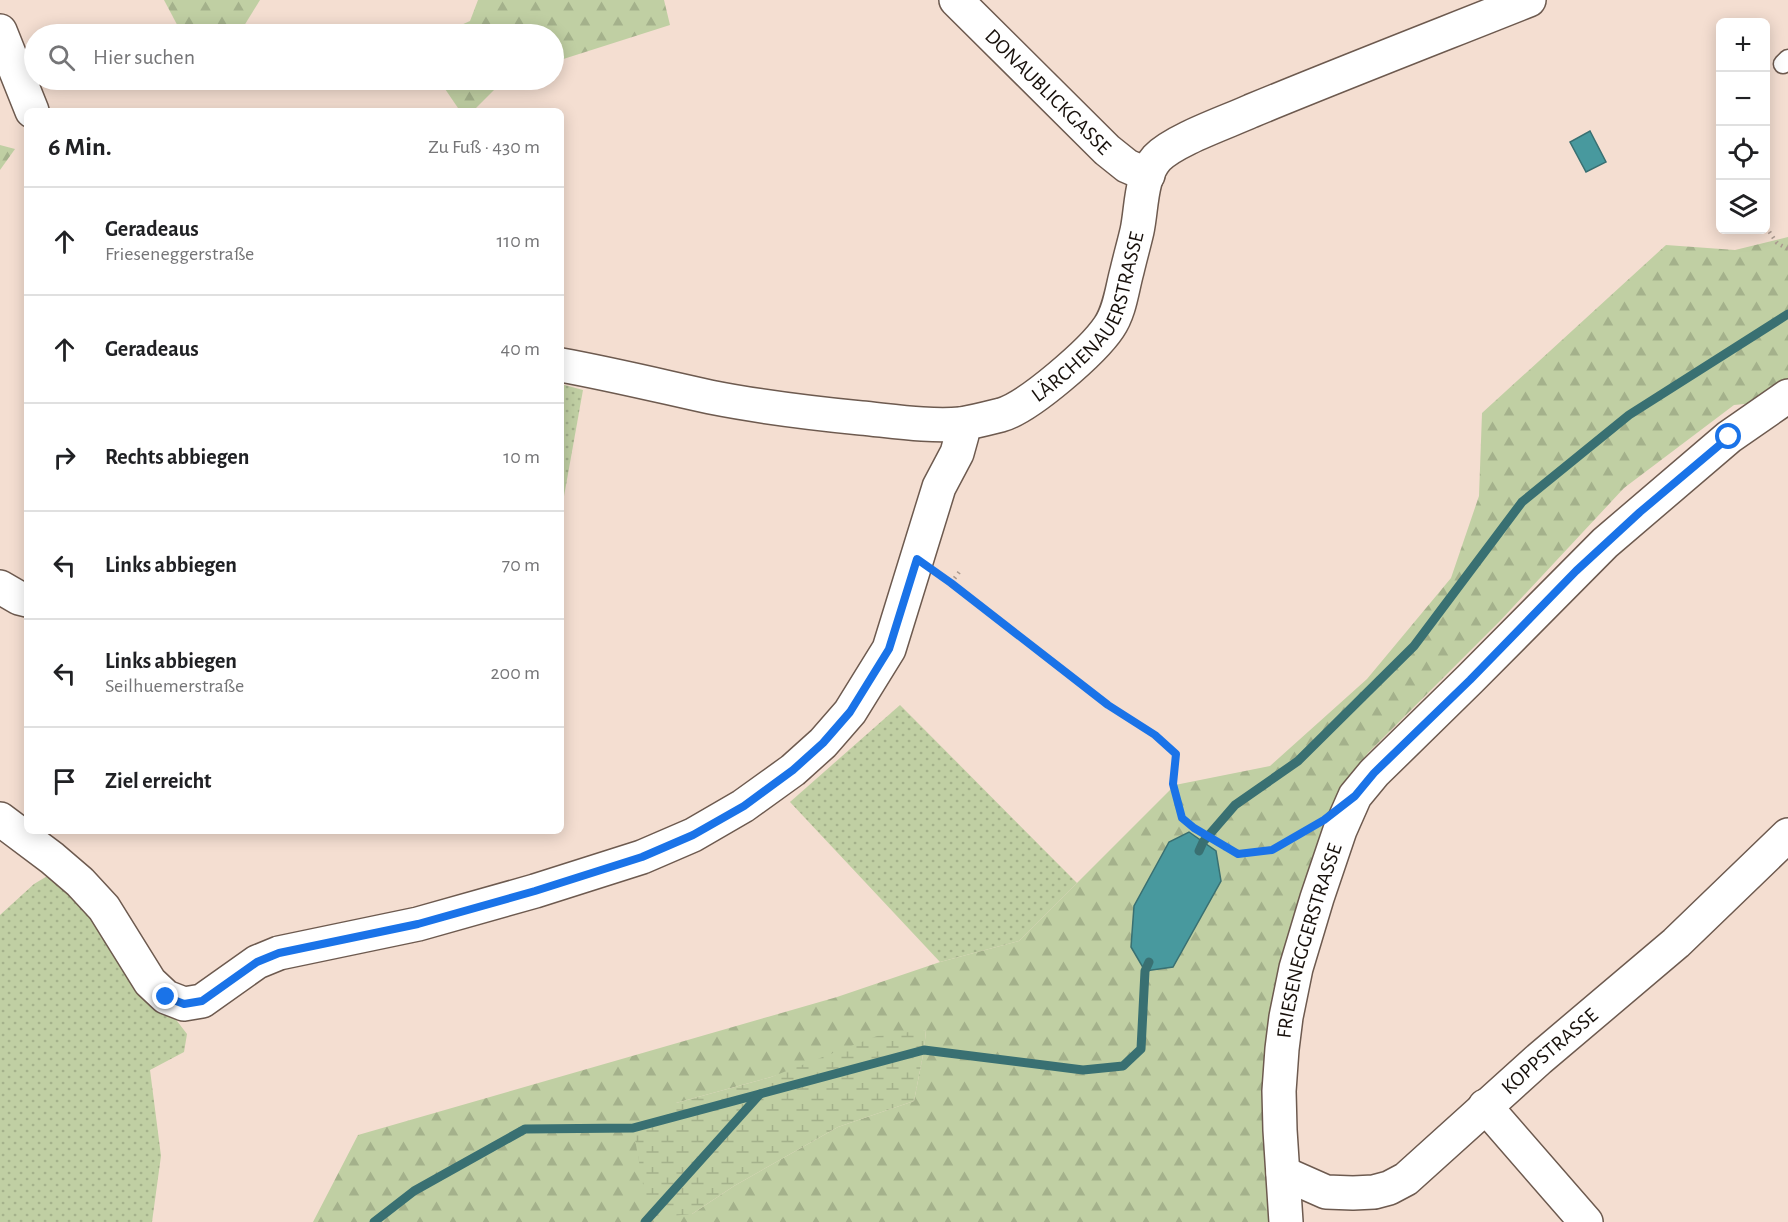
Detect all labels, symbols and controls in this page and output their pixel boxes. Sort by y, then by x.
map controls [1716,18,1770,234]
button: + [1716,18,1770,72]
search box [24,24,564,90]
street label: DONAUBLICKGASSE [981,25,1115,159]
icon: search [45,41,78,74]
text: Hier suchen [93,46,195,68]
button: − [1716,72,1770,126]
button: locate [1716,126,1770,180]
text: 6 Min. [48,134,112,160]
text: Zu Fuß · 430 m [428,137,540,157]
button: layers [1716,180,1770,234]
text: Geradeaus [105,218,199,240]
icon: ahead [48,225,81,258]
street label: LÄRCHENAUERSTRASSE [1028,230,1148,406]
text: 110 m [496,231,540,251]
text: Frieseneggerstraße [105,244,254,264]
icon: ahead [48,333,81,366]
text: Geradeaus [105,338,199,360]
text: 40 m [501,339,540,359]
route start [1715,423,1741,449]
icon: right [48,441,81,474]
text: Rechts abbiegen [105,446,249,468]
text: 10 m [503,447,540,467]
icon: left [48,549,81,582]
text: Links abbiegen [105,554,237,576]
text: 70 m [502,555,540,575]
text: Links abbiegen [105,650,237,672]
icon: left [48,657,81,690]
text: 200 m [490,663,540,683]
text: Seilhuemerstraße [105,676,244,696]
icon: arrive [48,765,81,798]
text: Ziel erreicht [105,770,212,792]
street label: FRIESENEGGERSTRASSE [1273,841,1346,1039]
route end [152,983,178,1009]
street label: KOPPSTRASSE [1497,1004,1602,1099]

